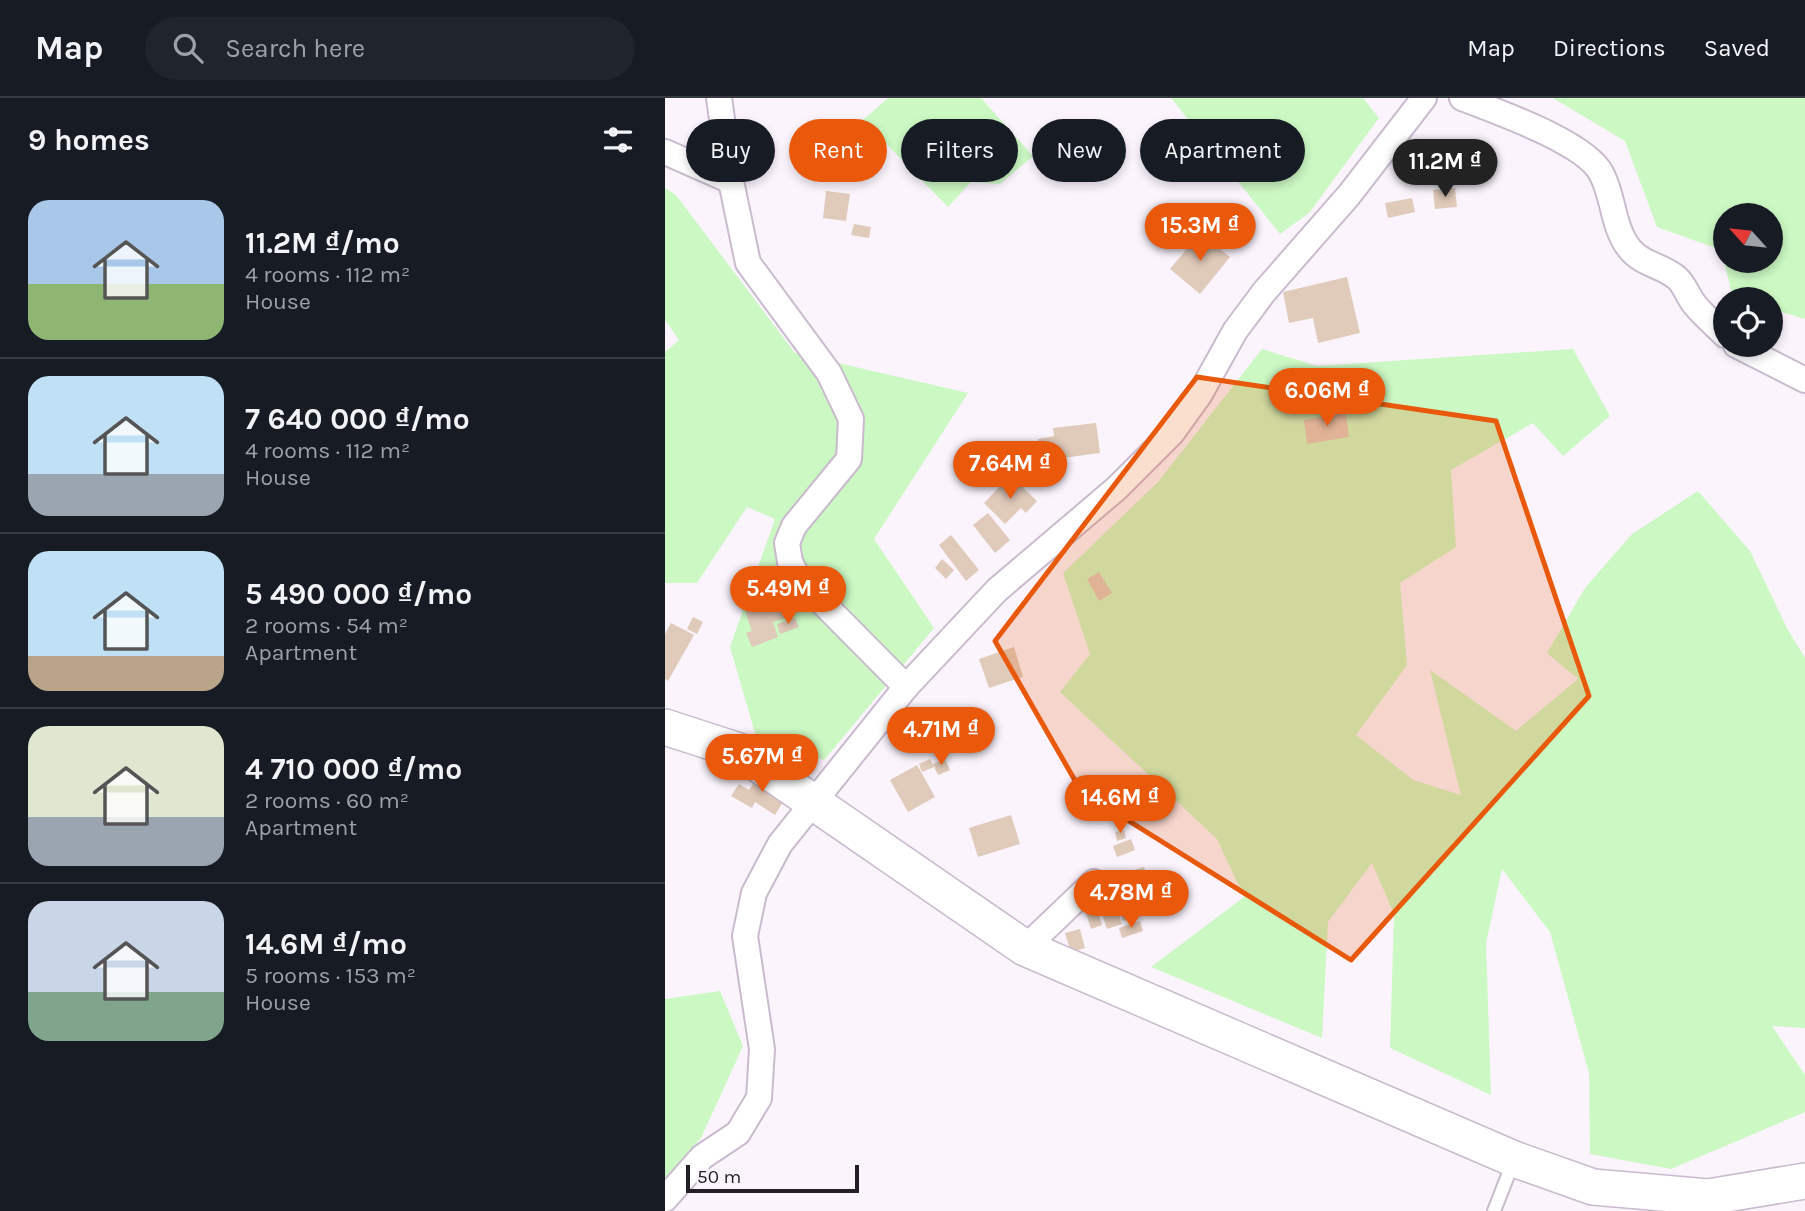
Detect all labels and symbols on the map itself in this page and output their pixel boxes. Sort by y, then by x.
pin: 11.2M ₫ [1380,140,1510,199]
north arrow [1713,203,1783,273]
pin: 15.3M ₫ [1135,204,1265,263]
pin: 6.06M ₫ [1262,368,1392,428]
pin: 7.64M ₫ [945,442,1075,501]
pin: 5.49M ₫ [723,566,853,626]
pin: 4.71M ₫ [876,708,1006,767]
pin: 5.67M ₫ [697,734,827,794]
pin: 14.6M ₫ [1055,776,1185,835]
pin: 4.78M ₫ [1066,870,1196,930]
scale bar [686,1162,859,1194]

